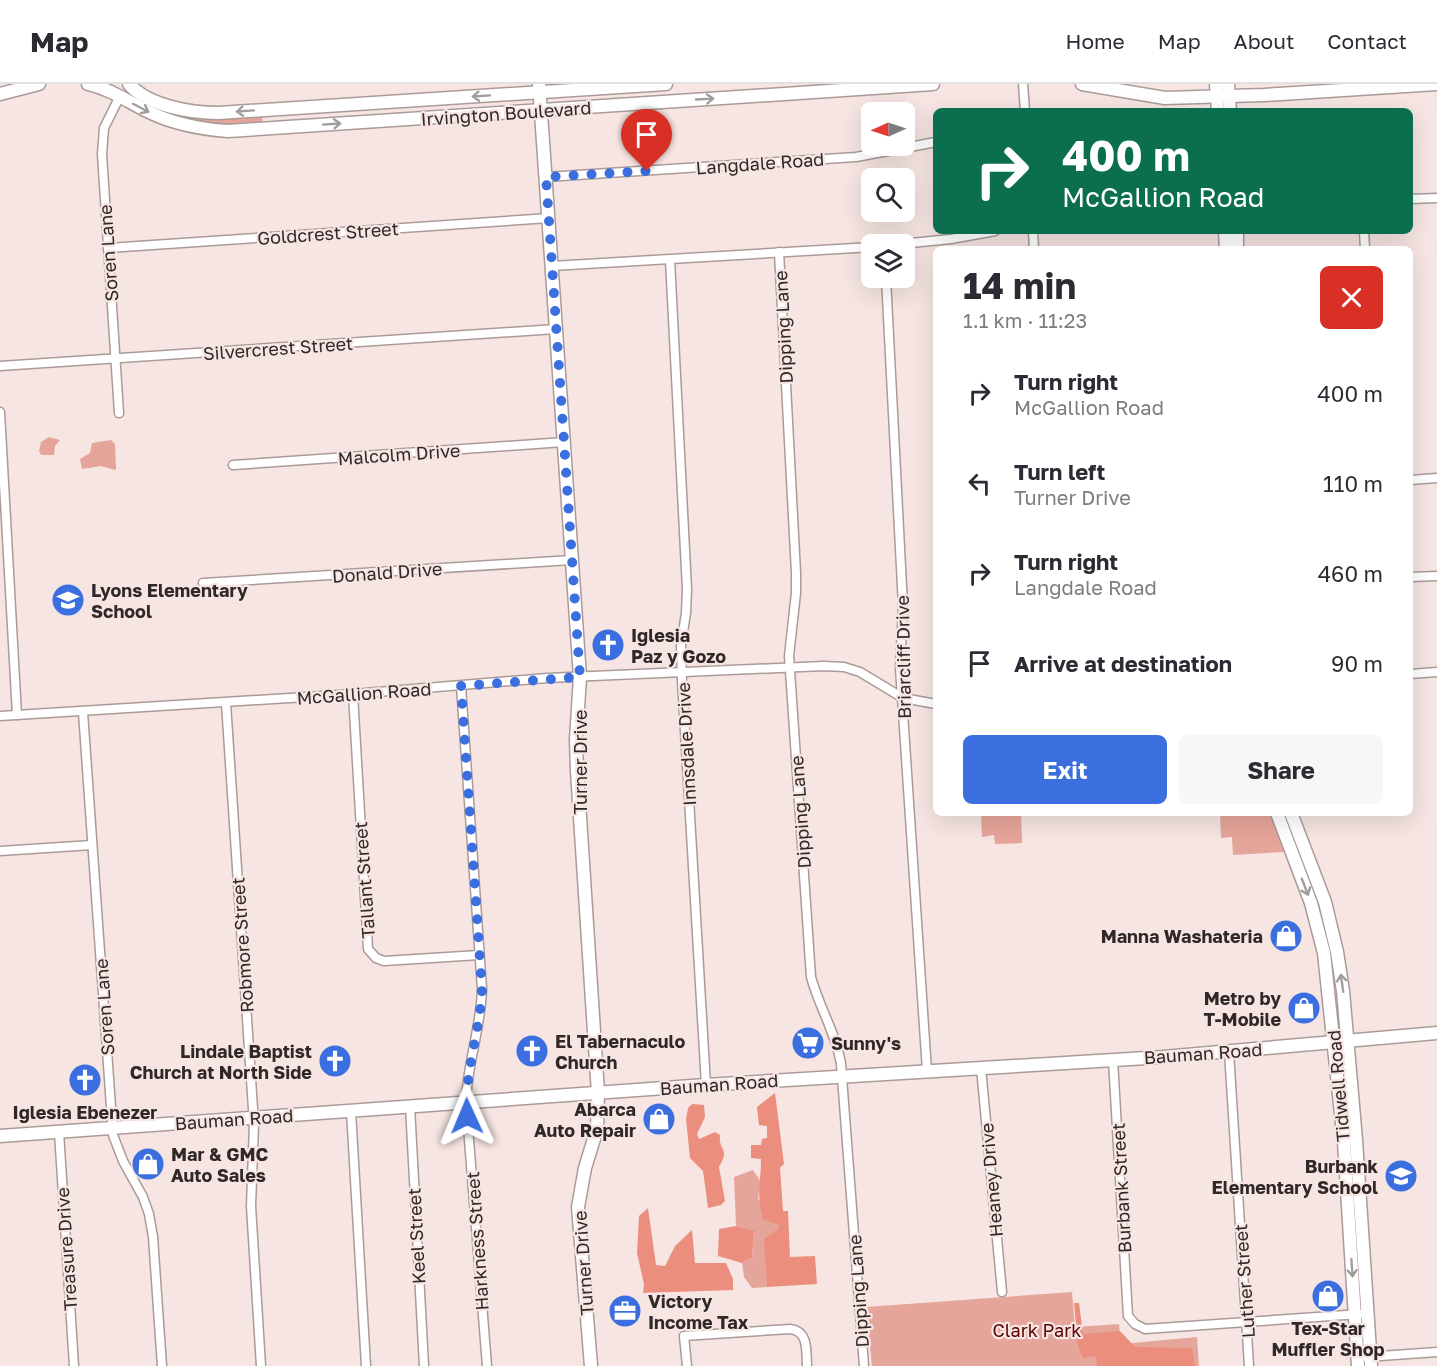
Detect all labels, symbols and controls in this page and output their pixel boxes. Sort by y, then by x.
text: Map [30,25,88,58]
text: Home [1065,28,1125,54]
text: Map [1158,28,1201,54]
text: About [1234,28,1294,54]
text: Contact [1327,28,1407,54]
one-way arrow [472,91,492,102]
one-way arrow [694,94,714,105]
street label: Irvington Boulevard [420,96,592,130]
one-way arrow [132,102,149,114]
north arrow [861,102,915,156]
map controls [861,102,915,288]
one-way arrow [235,106,255,117]
pin [621,109,672,171]
one-way arrow [321,118,341,129]
icon: arrive [630,118,663,151]
text: 400 m [1062,130,1190,180]
icon: right [963,132,1041,210]
street label: Langdale Road [695,148,825,178]
button: search [861,168,915,222]
text: McGallion Road [1062,181,1264,213]
street label: Soren Lane [94,204,122,302]
street label: Goldcrest Street [257,217,399,249]
button: layers [861,234,915,288]
text: 14 min [963,264,1076,307]
button: close [1320,266,1383,329]
street label: Dipping Lane [769,270,797,384]
text: 1.1 km · 11:23 [963,308,1087,332]
street label: Silvercrest Street [202,332,354,364]
text: Turn right [1014,368,1118,395]
icon: right [963,377,996,410]
text: 400 m [1317,380,1383,407]
text: McGallion Road [1014,395,1164,419]
street label: Malcolm Drive [337,439,461,469]
text: Turn left [1014,458,1105,485]
icon: left [963,467,996,500]
text: 110 m [1323,470,1383,497]
text: Turner Drive [1014,485,1131,509]
text: Turn right [1014,548,1118,575]
street label: Donald Drive [331,557,443,587]
icon: right [963,557,996,590]
text: 460 m [1318,560,1383,587]
text: Langdale Road [1014,575,1157,599]
place label: Lyons Elementary School [91,579,248,622]
school or university icon: Lyons Elementary School [50,582,86,618]
street label: Briarcliff Drive [891,595,915,719]
place label: Iglesia Paz y Gozo [631,624,726,667]
church icon: Iglesia Paz y Gozo [590,627,626,663]
icon: arrive [963,647,996,680]
text: Arrive at destination [1014,650,1232,677]
text: 90 m [1331,650,1383,677]
street label: McGallion Road [296,677,432,709]
street label: Innsdale Drive [672,682,700,806]
street label: Turner Drive [569,709,591,815]
button: Exit [963,735,1167,804]
button: Share [1179,735,1383,804]
street label: Dipping Lane [785,755,815,869]
street label: Tallant Street [349,821,379,939]
street label: Robmore Street [226,877,258,1013]
one-way arrow [1301,878,1312,896]
shop icon: Manna Washateria [1268,918,1304,954]
place label: Manna Washateria [1101,925,1263,947]
street label: Soren Lane [90,958,118,1056]
one-way arrow [1336,974,1347,993]
place label: Metro by T-Mobile [1204,987,1281,1030]
shop icon: Metro by T-Mobile [1286,990,1322,1026]
supermarket icon: Sunny's [790,1025,826,1061]
street label: Tidwell Road [1322,1029,1354,1143]
place label: El Tabernaculo Church [555,1030,685,1073]
place label: Sunny's [831,1032,901,1054]
church icon: El Tabernaculo Church [514,1033,550,1069]
street label: Bauman Road [1143,1038,1263,1068]
place label: Lindale Baptist Church at North Side [130,1040,312,1083]
church icon: Lindale Baptist Church at North Side [317,1043,353,1079]
church icon: Iglesia Ebenezer [67,1062,103,1098]
street label: Bauman Road [659,1069,779,1099]
position arrow [435,1084,499,1148]
place label: Abarca Auto Repair [534,1098,636,1141]
place label: Iglesia Ebenezer [13,1101,157,1123]
shop icon: Abarca Auto Repair [641,1101,677,1137]
street label: Bauman Road [174,1104,294,1134]
street label: Heaney Drive [975,1122,1007,1238]
street label: Burbank Street [1107,1122,1135,1254]
place label: Mar & GMC Auto Sales [171,1143,269,1186]
shop icon: Mar & GMC Auto Sales [130,1146,166,1182]
place label: Burbank Elementary School [1212,1155,1379,1198]
school or university icon: Burbank Elementary School [1383,1158,1419,1194]
street label: Harkness Street [461,1171,493,1311]
street label: Treasure Drive [51,1186,81,1312]
street label: Keel Street [402,1187,430,1285]
street label: Turner Drive [568,1210,598,1316]
street label: Luther Street [1229,1223,1259,1339]
street label: Dipping Lane [843,1234,873,1348]
one-way arrow [1346,1258,1357,1278]
shop icon: Tex-Star Muffler Shop [1310,1278,1346,1314]
place label: Victory Income Tax [648,1290,749,1333]
office icon: Victory Income Tax [607,1293,643,1329]
place label: Tex-Star Muffler Shop [1271,1317,1385,1360]
park label: Clark Park [993,1319,1081,1341]

